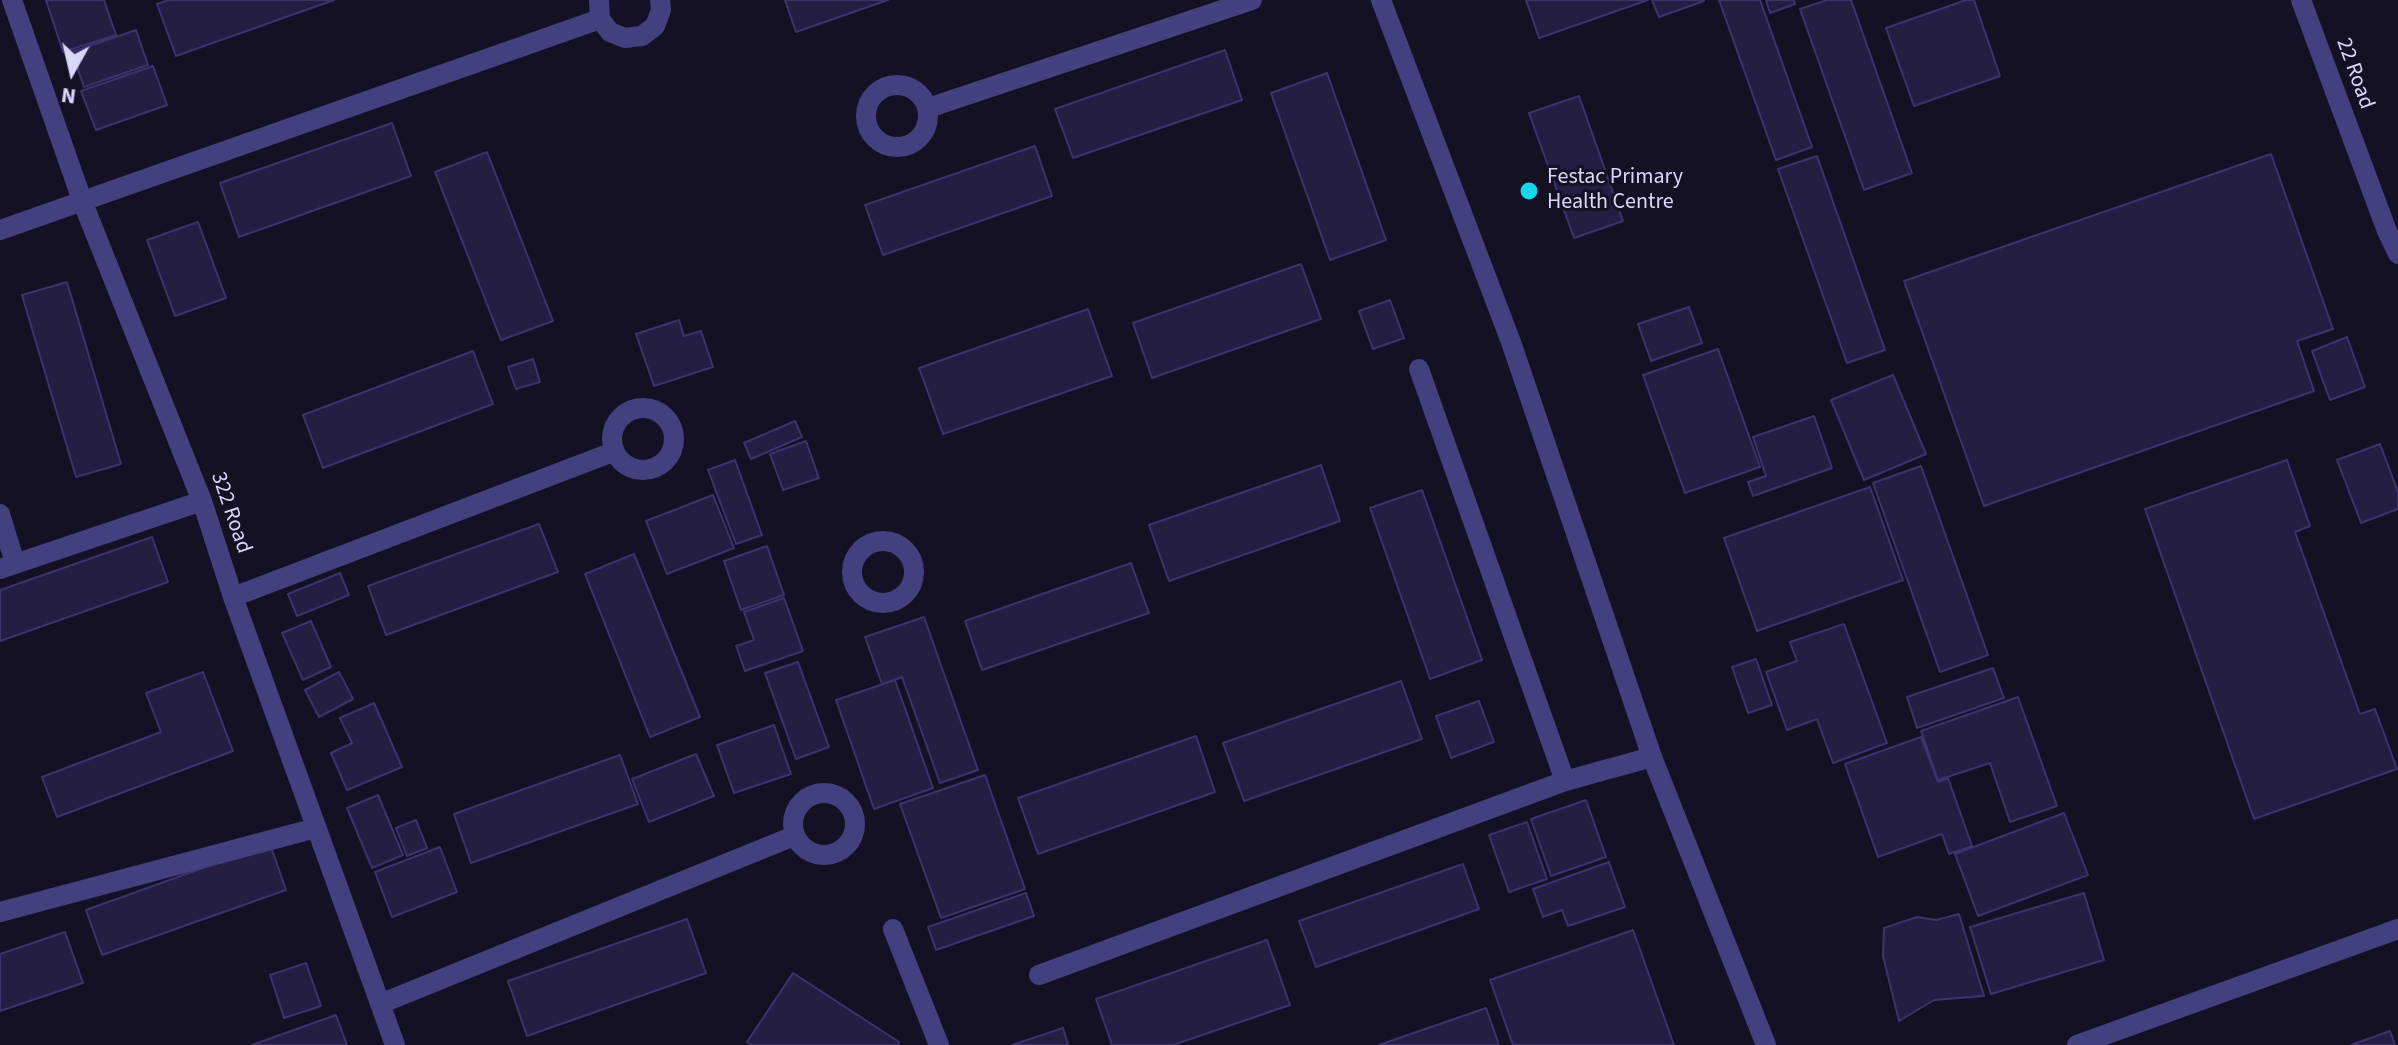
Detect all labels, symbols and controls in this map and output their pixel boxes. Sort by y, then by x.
north arrow [32,32,112,112]
street label: 22 Road [2329,35,2379,113]
text: N [59,79,78,113]
place label: Festac Primary Health Centre [1547,165,1683,216]
marker: Festac Primary Health Centre [1518,180,1540,202]
street label: 322 Road [204,469,256,557]

